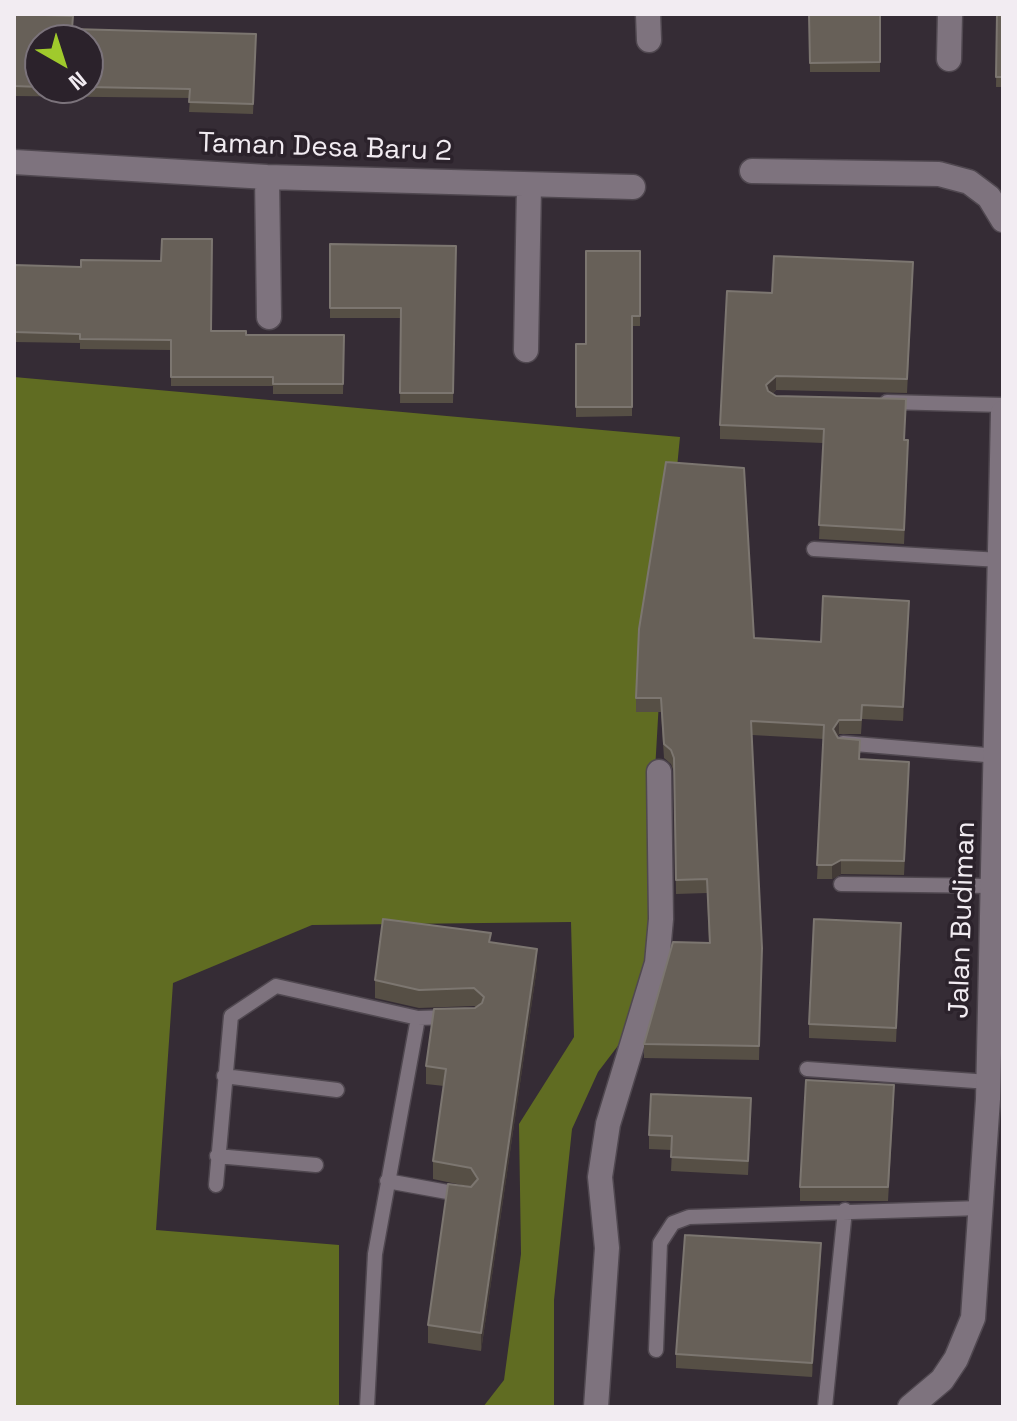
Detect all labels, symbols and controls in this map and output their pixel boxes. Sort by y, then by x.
north arrow [24,24,104,104]
text: N [63,66,92,97]
street label: Taman Desa Baru 2 [197,127,453,169]
street label: Jalan Budiman [943,821,983,1019]

